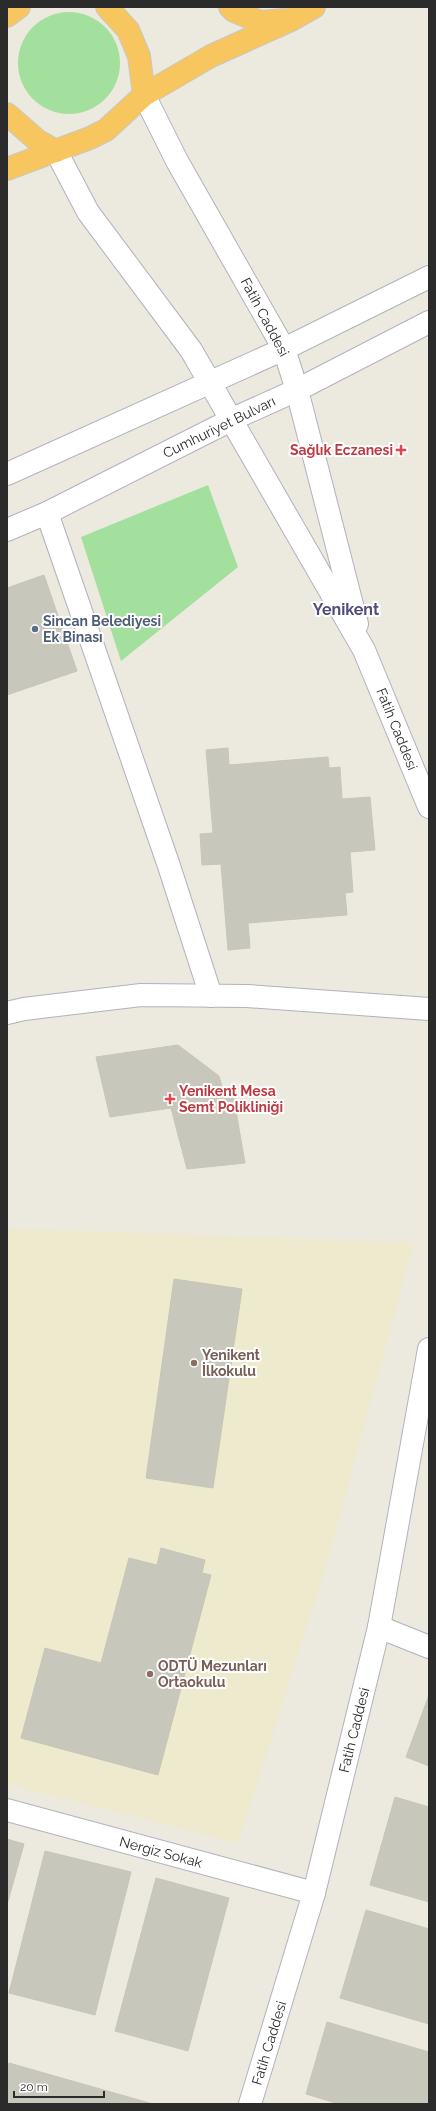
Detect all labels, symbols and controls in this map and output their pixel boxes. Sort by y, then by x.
street label: Fatih Caddesi [237,275,293,359]
street label: Cumhuriyet Bulvarı [160,393,278,461]
place label: Sağlık Eczanesi [290,442,393,458]
marker: Sağlık Eczanesi [396,445,406,455]
district label: Yenikent [313,600,379,619]
place label: Sincan Belediyesi Ek Binası [43,613,161,645]
marker: Sincan Belediyesi Ek Binası [30,624,40,634]
street label: Fatih Caddesi [373,686,421,772]
place label: Yenikent Mesa Semt Polikliniği [179,1083,283,1115]
marker: Yenikent Mesa Semt Polikliniği [164,1093,176,1105]
place label: Yenikent İlkokulu [202,1347,261,1379]
marker: Yenikent İlkokulu [189,1358,199,1368]
place label: ODTÜ Mezunları Ortaokulu [158,1657,267,1690]
marker: ODTÜ Mezunları Ortaokulu [145,1669,155,1679]
street label: Fatih Caddesi [336,1686,372,1774]
street label: Nergiz Sokak [118,1833,205,1871]
street label: Fatih Caddesi [249,1999,289,2087]
scale bar [14,2073,104,2099]
text: 20 m [20,2080,48,2094]

